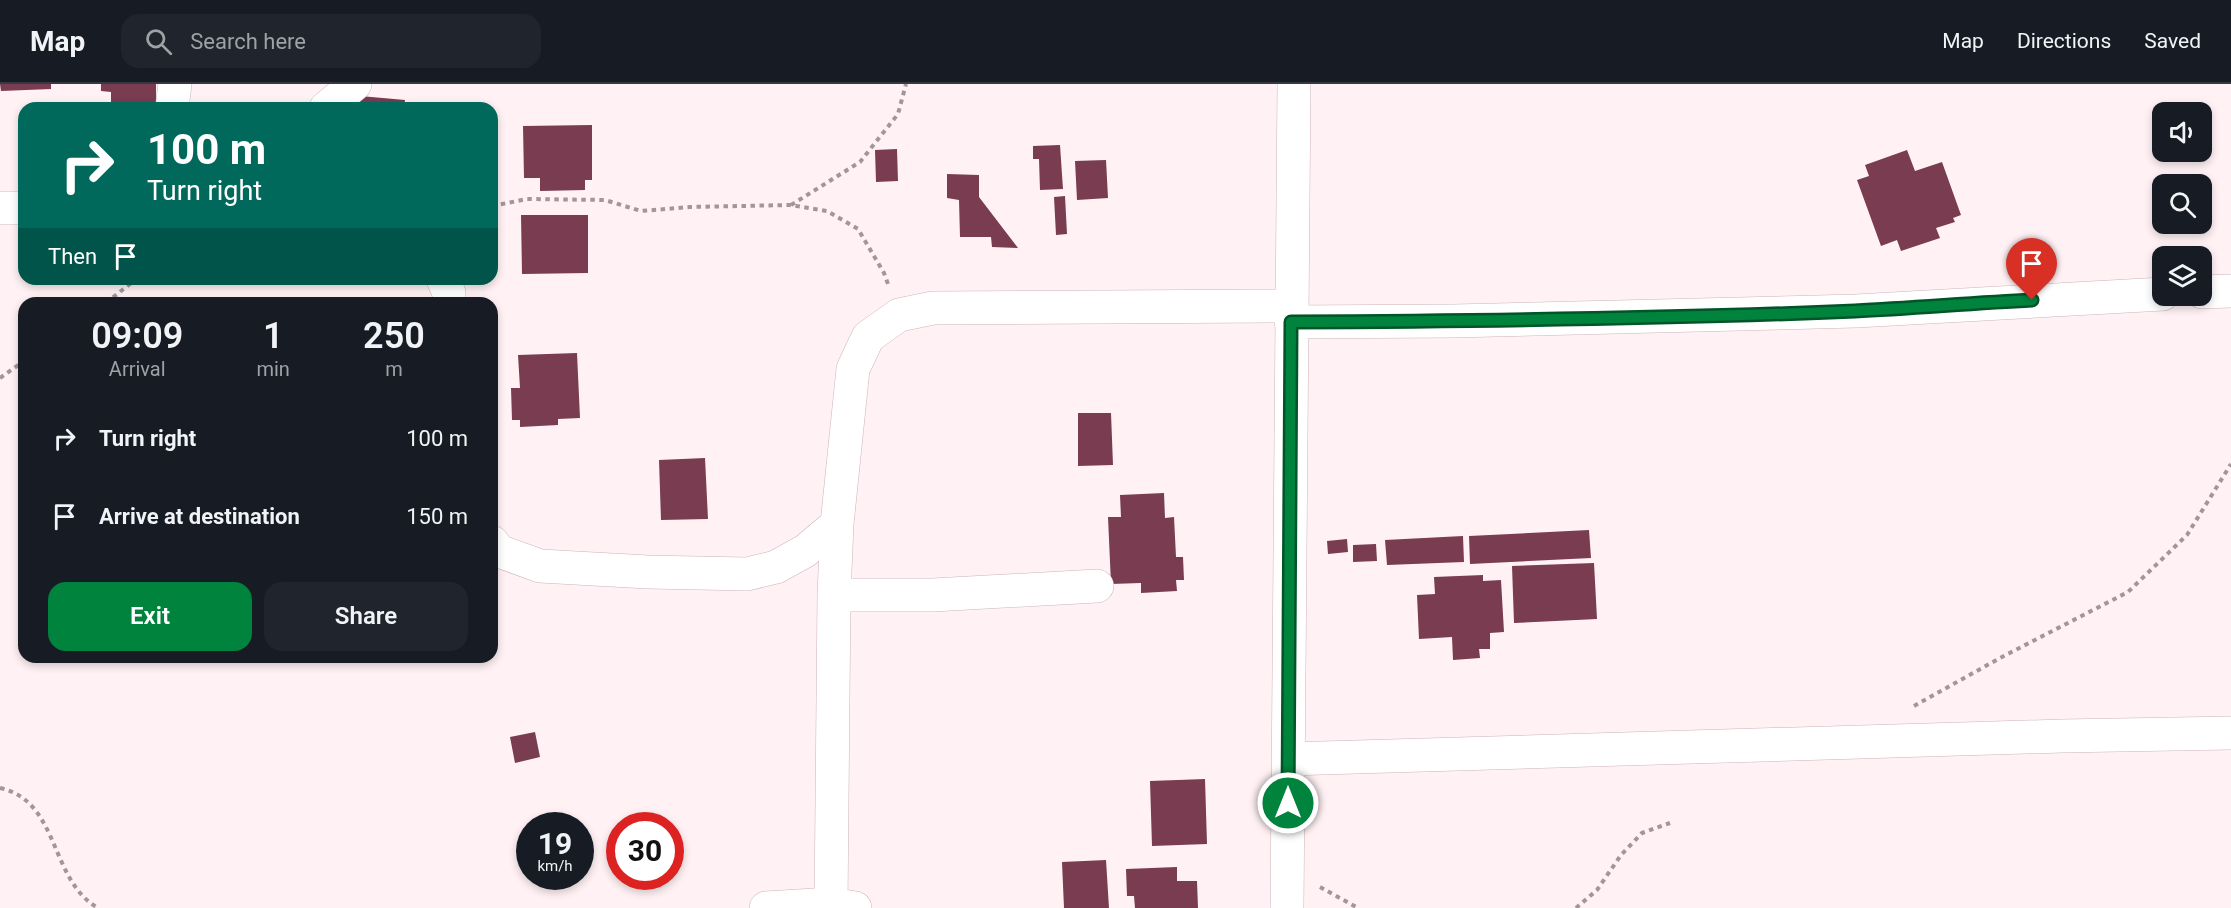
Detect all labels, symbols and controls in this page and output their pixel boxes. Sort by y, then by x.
search box [121,14,541,68]
text: Map [30,25,85,58]
icon: search [142,25,175,58]
text: Search here [190,29,306,54]
text: Map [1942,29,1984,53]
text: Directions [2017,29,2111,53]
text: Saved [2144,29,2201,53]
map controls [2152,102,2212,306]
button: sound [2152,102,2212,162]
text: 100 m [147,125,266,174]
icon: right [48,126,126,204]
button: search [2152,174,2212,234]
text: Turn right [147,175,262,207]
pin [2006,238,2057,300]
icon: arrive [109,240,142,273]
text: Then [48,244,97,269]
button: layers [2152,246,2212,306]
icon: arrive [2015,247,2048,280]
text: 09:09 [91,315,183,357]
text: 1 [263,315,283,357]
text: 250 [363,315,425,357]
text: Arrival [109,357,166,381]
text: min [256,357,290,381]
text: m [385,357,403,381]
icon: right [48,422,81,455]
text: Turn right [99,426,196,451]
text: 100 m [406,426,468,451]
icon: arrive [48,500,81,533]
text: Arrive at destination [99,504,300,529]
text: 150 m [406,504,468,529]
button: Exit [48,582,252,651]
button: Share [264,582,468,651]
position arrow [1256,771,1320,835]
speed limit sign: 30 [606,812,684,890]
text: 19 [538,826,572,861]
text: km/h [537,857,573,875]

